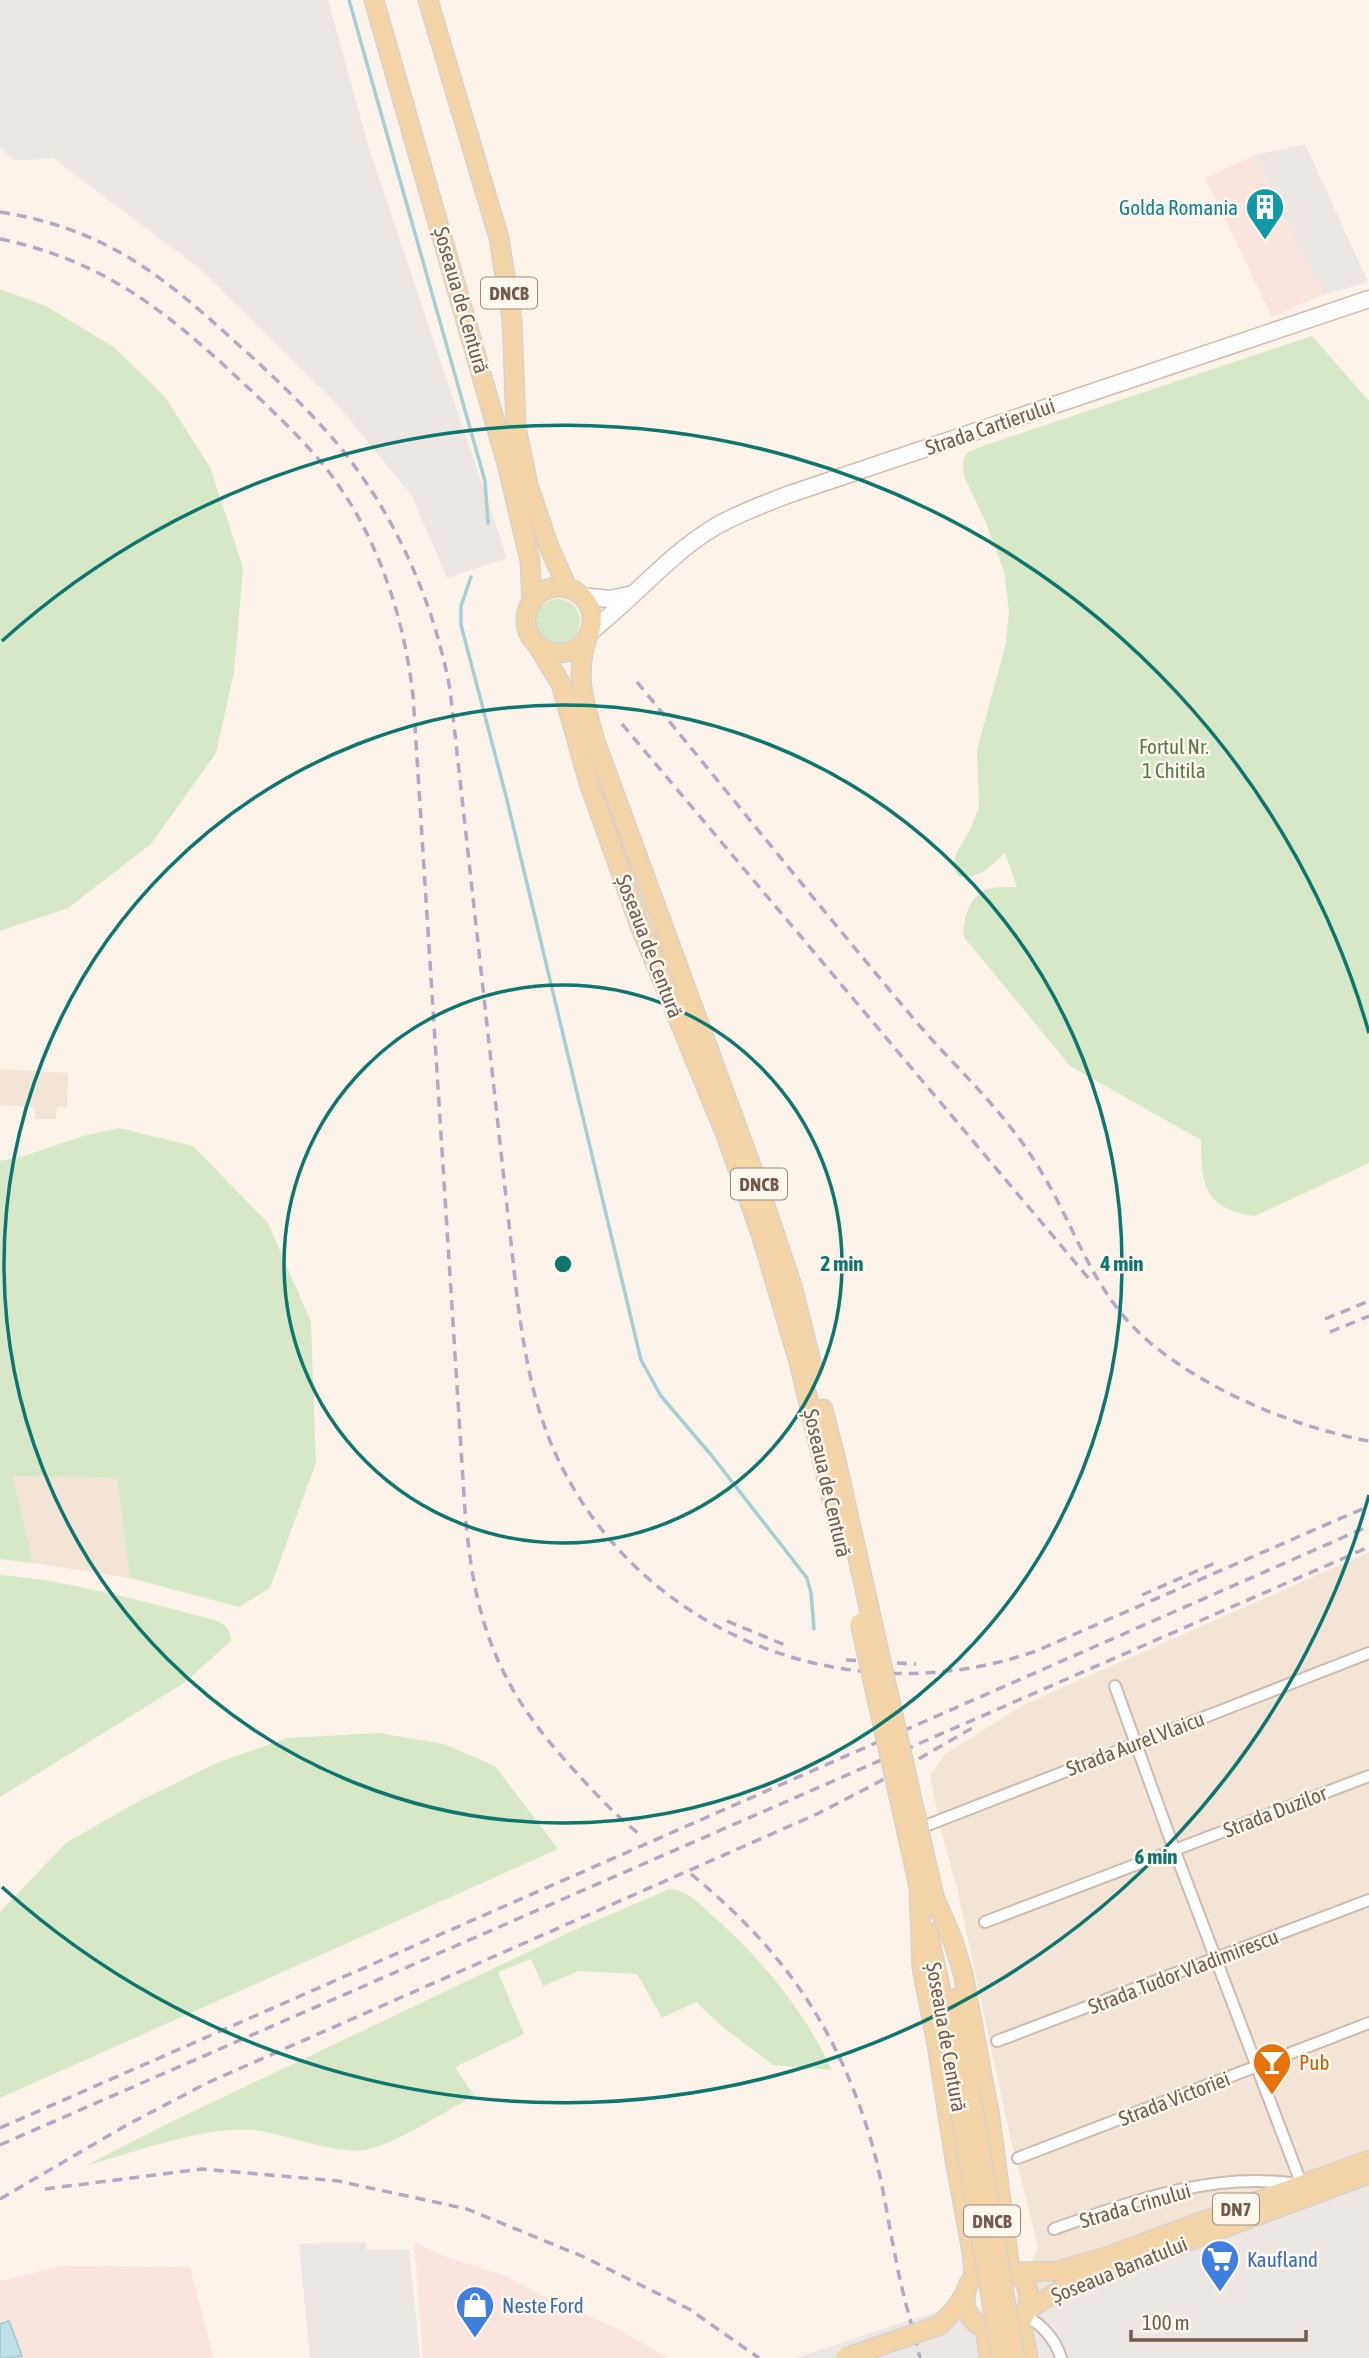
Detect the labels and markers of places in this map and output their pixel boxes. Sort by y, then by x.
building icon: Golda Romania [1244,186,1286,241]
place label: Golda Romania [1119,195,1238,219]
centre of rings [551,1252,575,1276]
bar icon: Pub [1251,2041,1293,2096]
place label: Pub [1299,2050,1329,2074]
supermarket icon: Kaufland [1199,2238,1241,2293]
place label: Kaufland [1247,2247,1318,2271]
shop icon: Neste Ford [454,2284,496,2339]
place label: Neste Ford [502,2293,584,2317]

